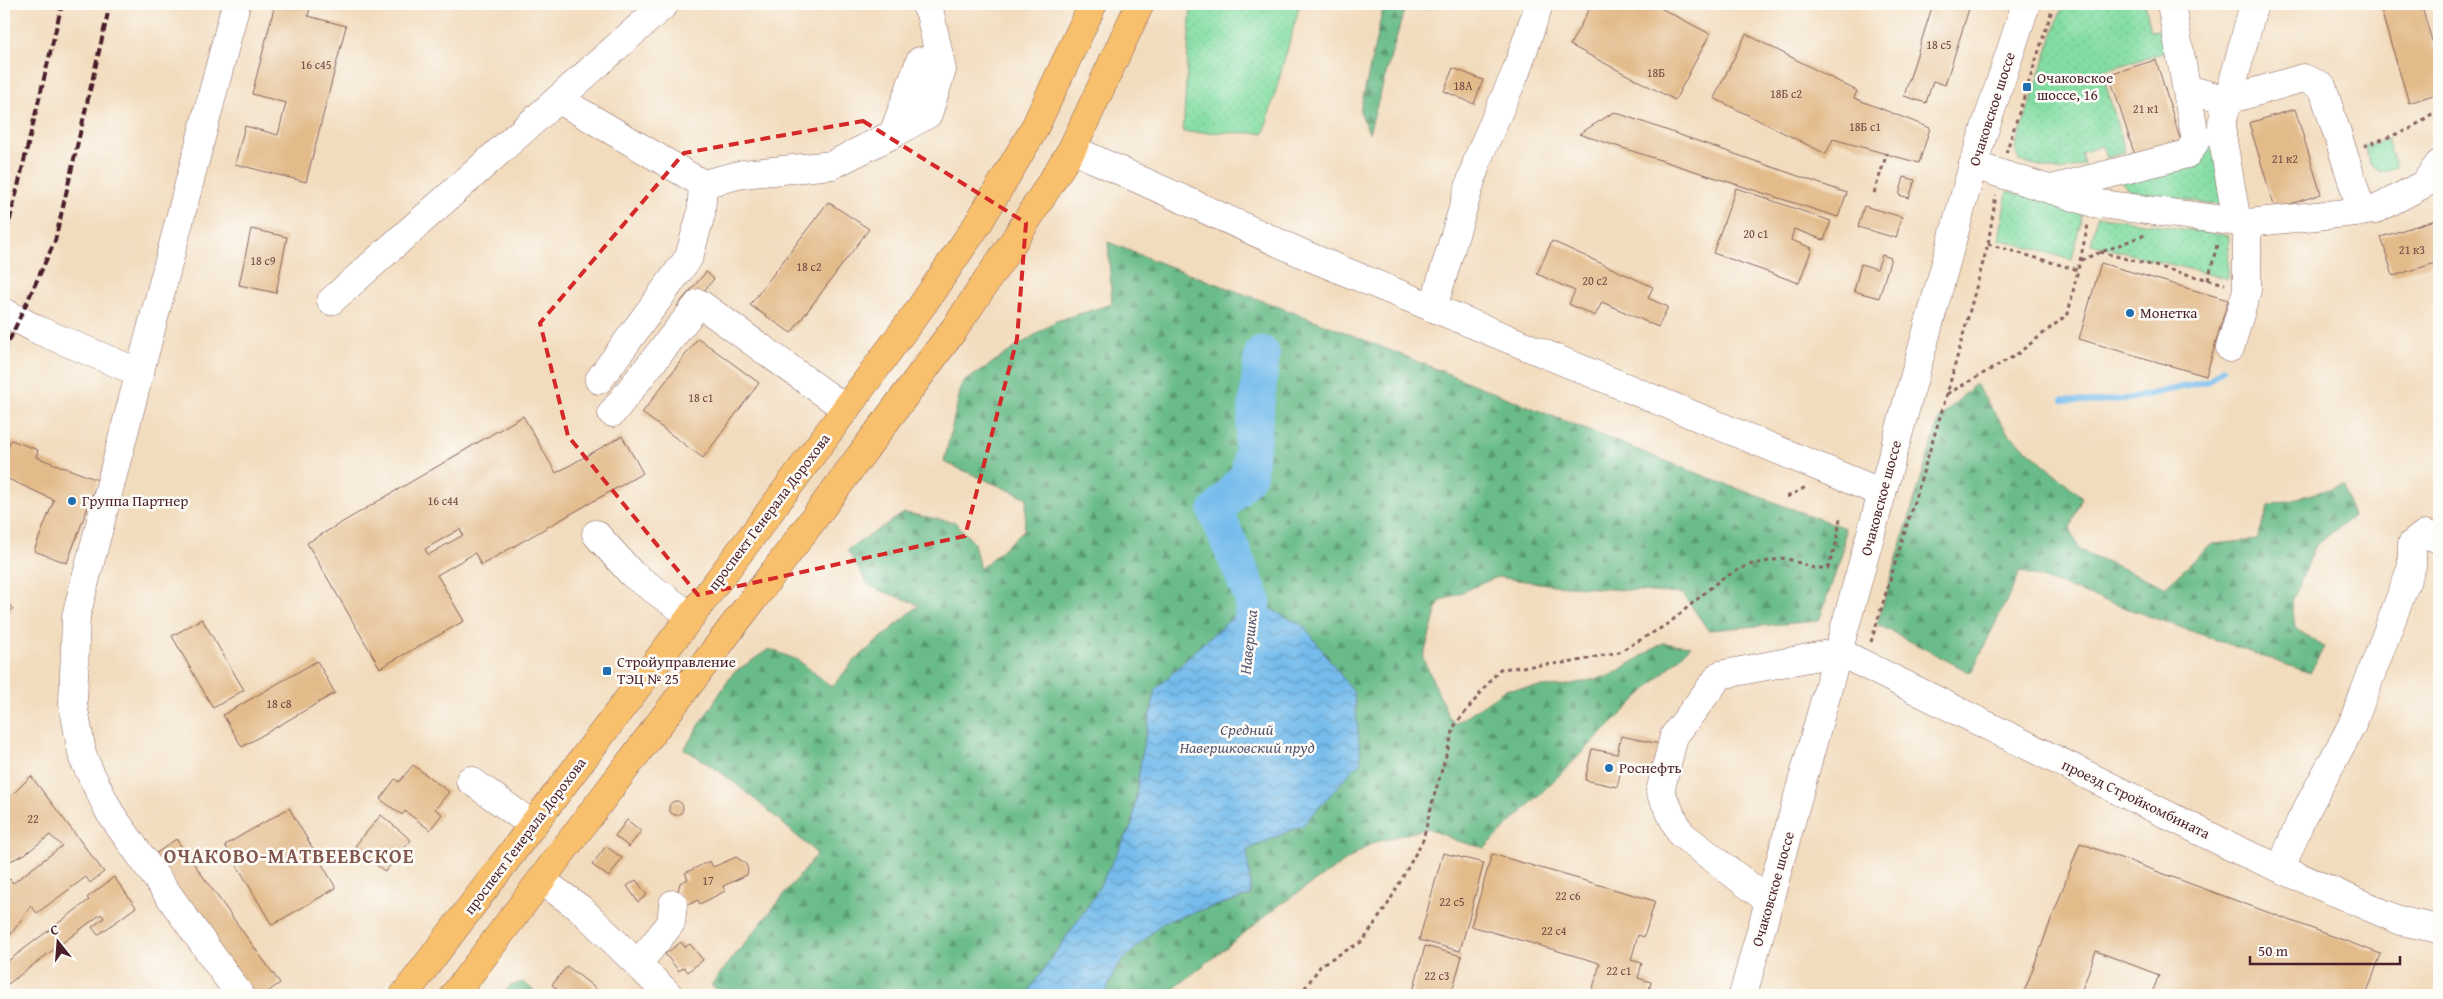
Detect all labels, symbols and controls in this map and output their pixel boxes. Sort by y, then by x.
house number: 18 с5 [1926,36,1952,53]
street label: Очаковское шоссе [1963,49,2020,169]
house number: 16 с45 [300,56,332,73]
house number: 18Б [1647,64,1665,81]
place label: Очаковское шоссе, 16 [2037,67,2113,105]
house number: 18А [1454,77,1473,94]
marker: Очаковское шоссе, 16 [2021,81,2033,93]
house number: 18Б с2 [1770,85,1802,102]
house number: 21 к1 [2133,100,2159,117]
house number: 18Б с1 [1849,118,1881,135]
house number: 21 к2 [2272,150,2298,167]
house number: 20 с1 [1743,225,1769,242]
house number: 21 к3 [2399,241,2425,258]
house number: 18 с9 [250,252,276,269]
house number: 18 с2 [796,258,822,275]
house number: 20 с2 [1582,272,1608,289]
place label: Монетка [2140,302,2198,323]
marker: Монетка [2124,307,2136,319]
house number: 18 с1 [688,389,714,406]
street label: проспект Генерала Дорохова [703,428,835,594]
street label: Очаковское шоссе [1855,438,1906,558]
place label: Группа Партнер [82,490,188,511]
house number: 16 с44 [427,492,459,509]
marker: Группа Партнер [66,495,78,507]
water label: Навершка [1233,608,1263,676]
place label: Стройуправление ТЭЦ № 25 [617,651,736,689]
marker: Стройуправление ТЭЦ № 25 [601,665,613,677]
house number: 18 с8 [266,695,292,712]
water label: Средний Навершковский пруд [1179,717,1315,759]
street label: проспект Генерала Дорохова [459,752,591,918]
street label: проезд Стройкомбината [2059,754,2215,844]
place label: Роснефть [1619,757,1682,778]
marker: Роснефть [1603,762,1615,774]
house number: 22 [27,810,39,827]
street label: Очаковское шоссе [1746,829,1799,949]
district label: ОЧАКОВО-МАТВЕЕВСКОЕ [164,841,414,870]
house number: 17 [702,872,714,889]
house number: 22 с6 [1555,887,1581,904]
house number: 22 с5 [1439,893,1465,910]
north arrow [32,916,82,966]
text: С [47,919,61,940]
house number: 22 с4 [1541,922,1567,939]
scale bar [2250,934,2400,966]
text: 50 m [2258,940,2289,961]
house number: 22 с1 [1606,962,1632,979]
house number: 22 с3 [1424,967,1450,984]

